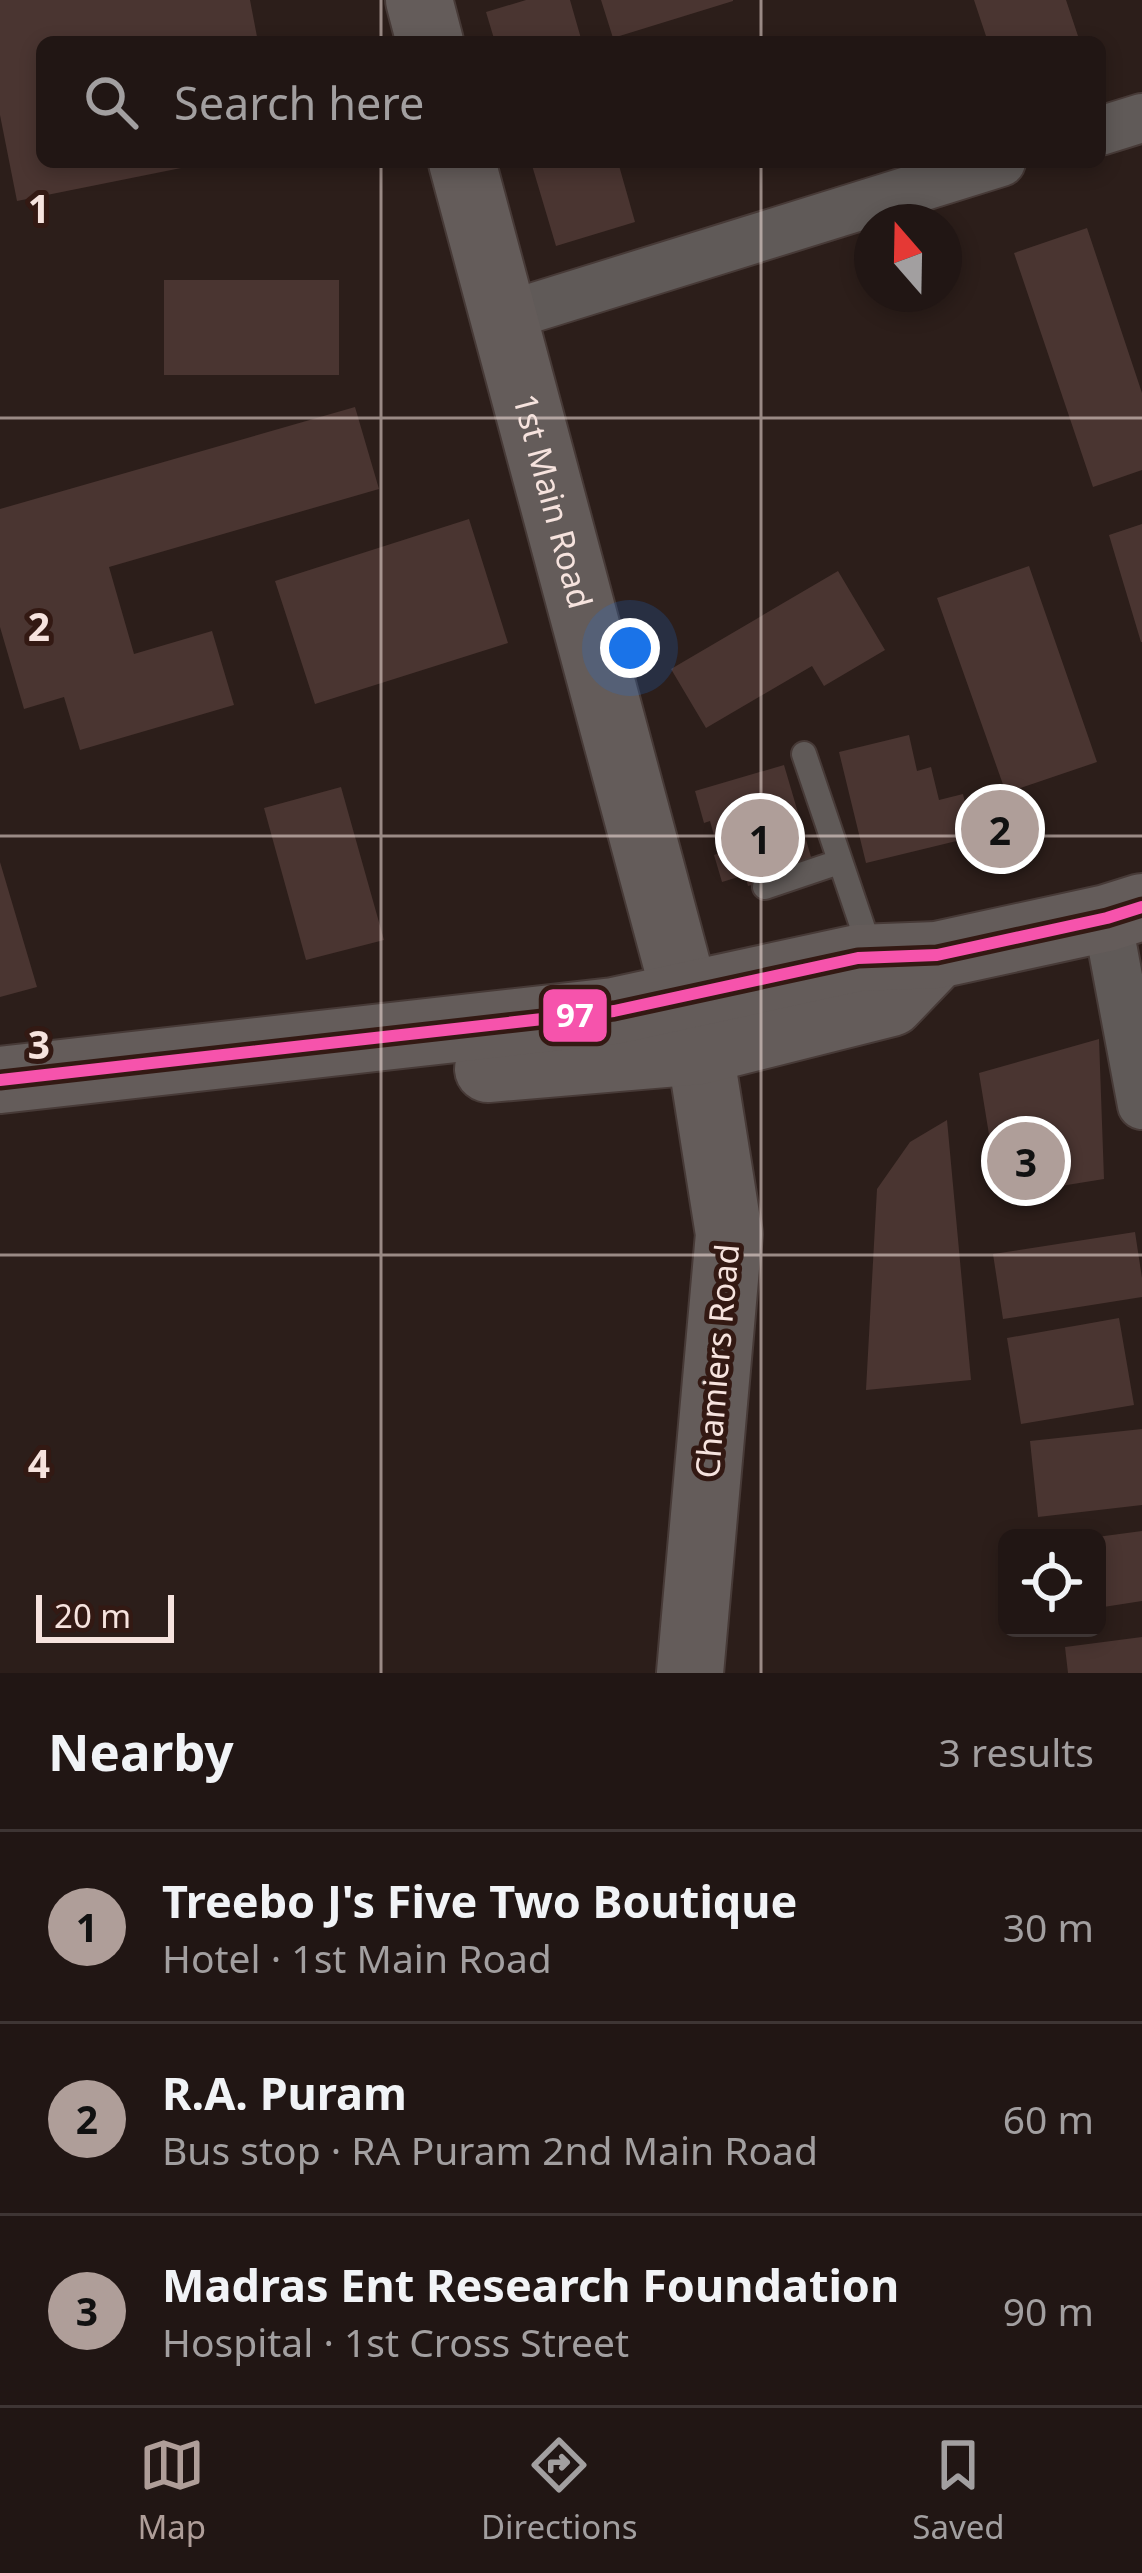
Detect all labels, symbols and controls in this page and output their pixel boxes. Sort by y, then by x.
search box [36,36,1106,168]
icon: search [78,69,144,135]
text: Search here [174,72,424,133]
text: 1 [28,181,50,234]
north arrow [854,204,962,312]
street label: 1st Main Road [503,389,604,613]
text: 2 [28,599,50,652]
your location [600,618,660,678]
pin: 2 [961,784,1039,874]
pin: 1 [721,793,799,883]
line badge: 97 [541,987,609,1044]
text: 97 [556,992,594,1037]
text: 3 [28,1017,50,1070]
pin: 3 [987,1116,1065,1206]
street label: Chamiers Road [684,1242,749,1480]
text: 4 [28,1436,50,1489]
map controls [998,1529,1106,1637]
button: locate [998,1529,1106,1637]
scale bar [36,1589,174,1642]
text: 20 m [54,1593,131,1638]
text: Nearby [48,1716,234,1786]
text: 3 results [939,1725,1094,1778]
text: Treebo J's Five Two Boutique [162,1870,797,1931]
text: 1 [76,1900,98,1953]
text: 30 m [1003,1900,1094,1953]
text: Hotel · 1st Main Road [162,1931,552,1984]
text: R.A. Puram [162,2062,407,2123]
text: 2 [76,2092,98,2145]
text: 60 m [1003,2092,1094,2145]
text: Bus stop · RA Puram 2nd Main Road [162,2123,818,2176]
text: Madras Ent Research Foundation [162,2254,899,2315]
text: 3 [76,2284,98,2337]
text: 90 m [1003,2284,1094,2337]
text: Hospital · 1st Cross Street [162,2315,629,2368]
tab: Map [137,2432,206,2549]
tab: Directions [481,2432,638,2549]
tab: Saved [912,2432,1005,2549]

